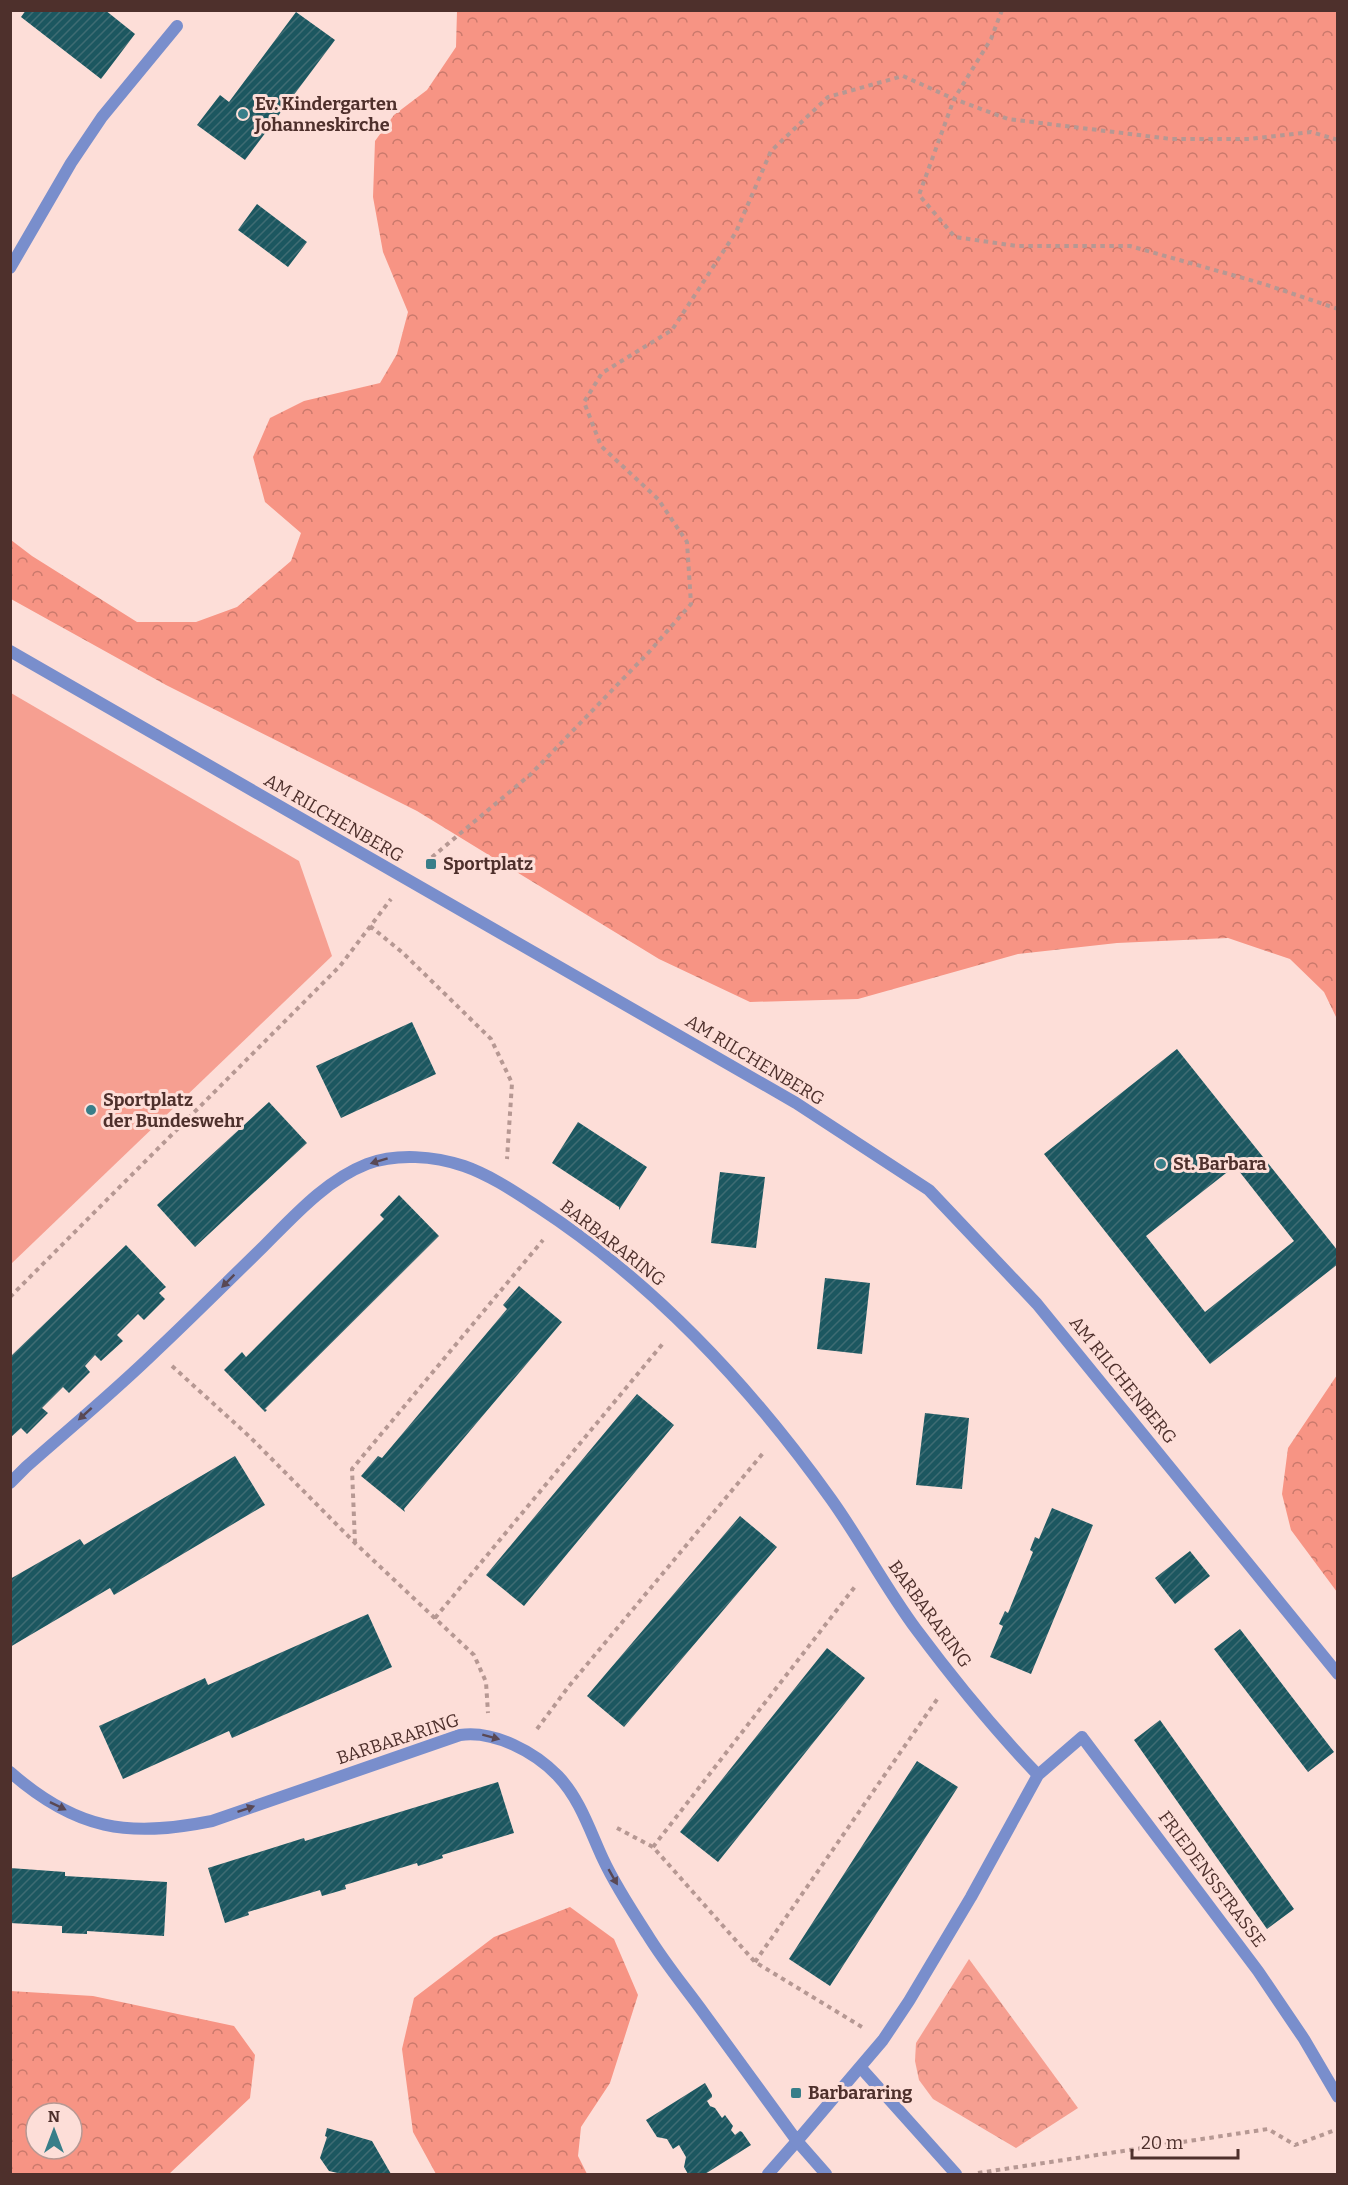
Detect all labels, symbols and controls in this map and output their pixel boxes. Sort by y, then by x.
place label: Ev. Kindergarten Johanneskirche [254,93,398,136]
marker: Ev. Kindergarten Johanneskirche [236,107,250,121]
street label: AM RILCHENBERG [260,769,408,867]
place label: Sportplatz [443,853,533,875]
marker: Sportplatz [424,857,438,871]
street label: AM RILCHENBERG [682,1010,828,1110]
place label: Sportplatz der Bundeswehr [103,1089,244,1132]
marker: Sportplatz der Bundeswehr [84,1103,98,1117]
place label: St. Barbara [1173,1153,1267,1175]
one-way arrow [369,1157,387,1166]
marker: St. Barbara [1154,1157,1168,1171]
street label: BARBARARING [556,1195,670,1291]
one-way arrow [221,1274,235,1288]
street label: AM RILCHENBERG [1065,1312,1181,1448]
one-way arrow [78,1407,93,1420]
street label: BARBARARING [884,1556,976,1672]
street label: BARBARARING [334,1709,462,1769]
one-way arrow [482,1733,500,1742]
one-way arrow [50,1801,67,1811]
one-way arrow [237,1804,255,1814]
street label: FRIEDENSSTRASSE [1154,1807,1270,1951]
one-way arrow [608,1869,618,1886]
place label: Barbararing [808,2082,913,2104]
marker: Barbararing [789,2086,803,2100]
north arrow [24,2101,84,2161]
text: N [48,2107,60,2126]
scale bar [1132,2122,1238,2160]
text: 20 m [1141,2132,1183,2154]

